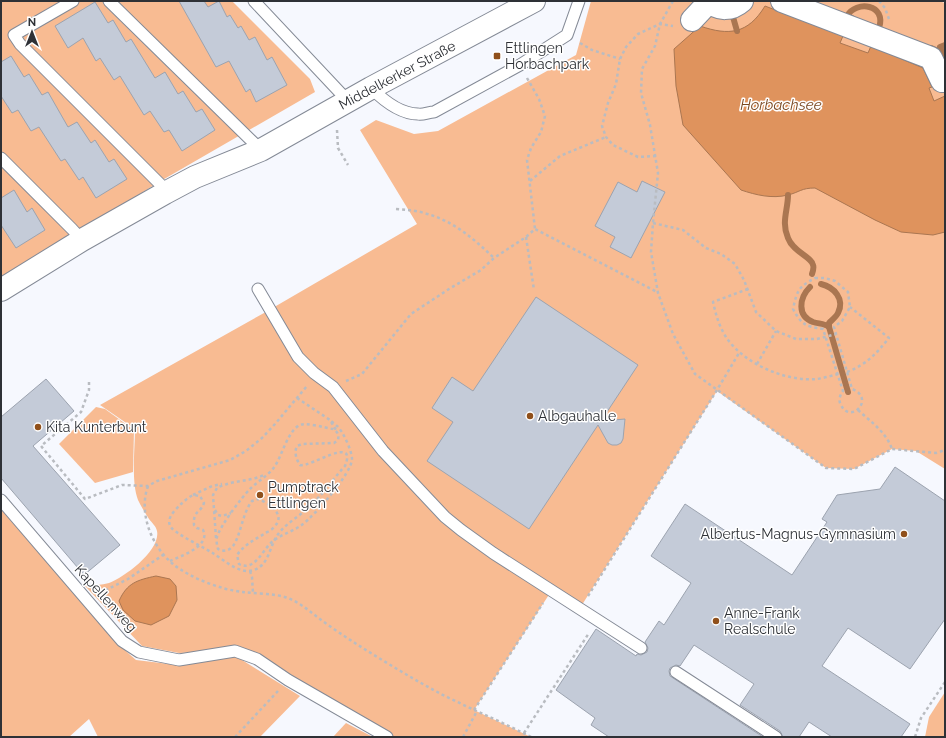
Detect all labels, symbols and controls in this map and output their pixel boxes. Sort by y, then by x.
north arrow [12,12,52,52]
text: N [28,16,36,29]
street label: Middelkerker Straße [336,37,458,113]
place label: Ettlingen Horbachpark [505,40,590,72]
marker: Ettlingen Horbachpark [492,51,502,61]
water label: Horbachsee [740,96,822,114]
place label: Albgauhalle [538,408,616,424]
marker: Albgauhalle [525,411,535,421]
place label: Kita Kunterbunt [46,419,147,435]
marker: Kita Kunterbunt [33,422,43,432]
place label: Pumptrack Ettlingen [268,479,339,511]
marker: Pumptrack Ettlingen [255,490,265,500]
place label: Albertus-Magnus-Gymnasium [701,526,896,542]
marker: Albertus-Magnus-Gymnasium [899,529,909,539]
street label: Kapellenweg [72,561,140,635]
place label: Anne-Frank Realschule [724,605,800,637]
marker: Anne-Frank Realschule [711,616,721,626]

